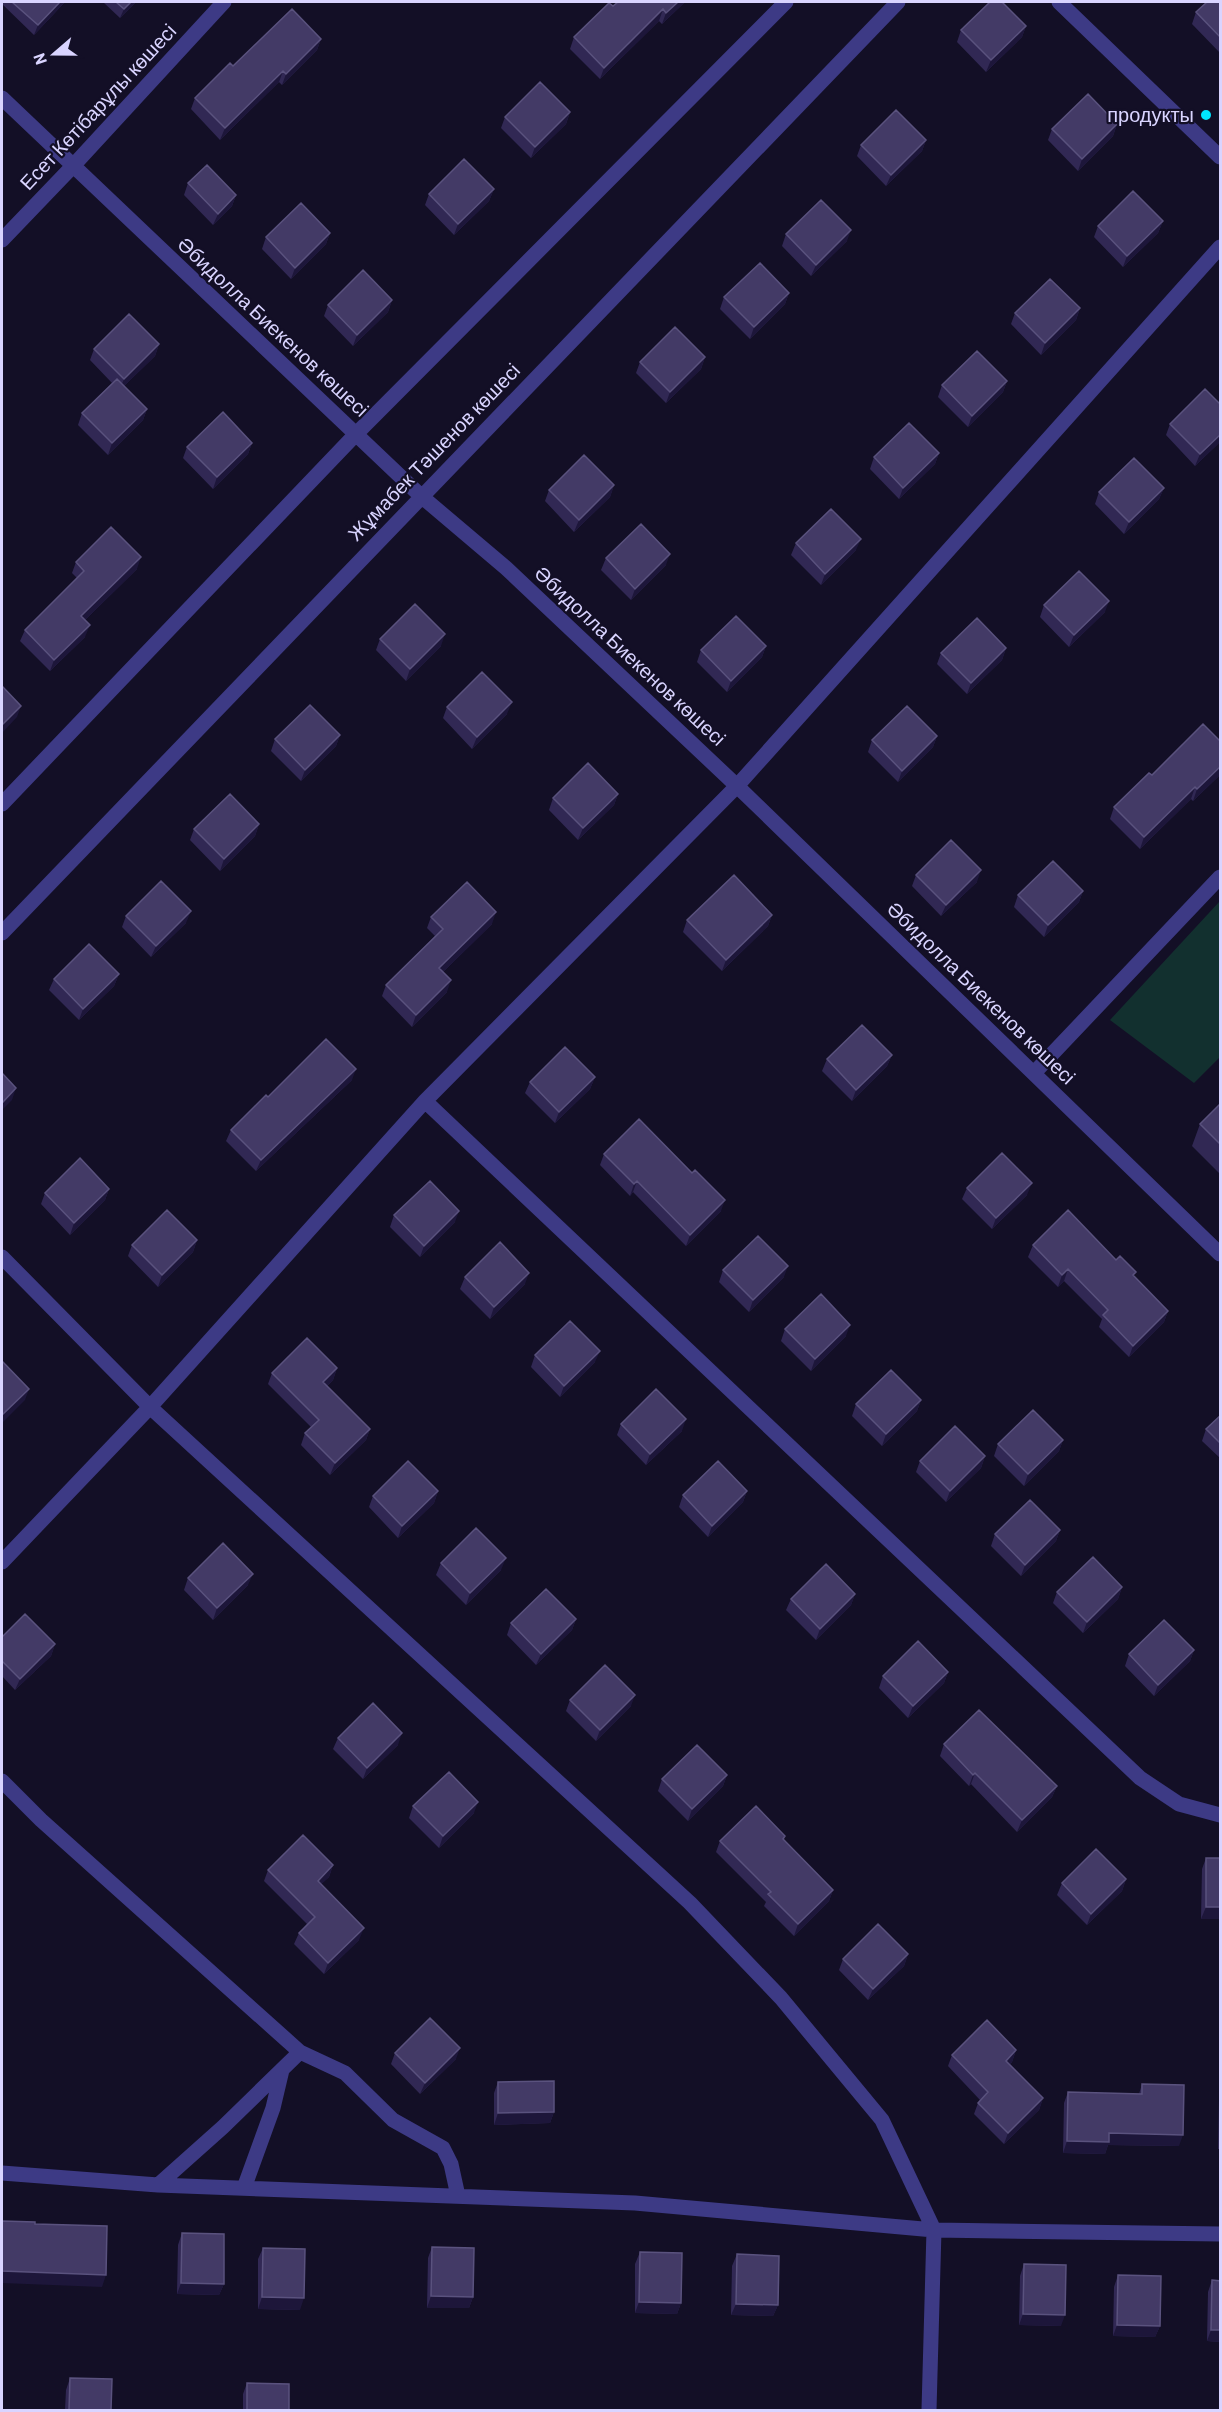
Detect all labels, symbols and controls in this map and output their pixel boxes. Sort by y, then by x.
street label: Есет Көтібарұлы көшесі [14,18,180,194]
north arrow [24,24,84,84]
text: N [29,51,50,68]
place label: продукты [1107,102,1194,126]
marker: продукты [1199,108,1213,122]
street label: Әбидолла Биекенов көшесі [173,231,374,421]
street label: Жұмабек Тәшенов көшесі [342,358,524,545]
street label: Әбидолла Биекенов көшесі [530,560,731,750]
street label: Әбидолла Биекенов көшесі [883,896,1081,1089]

